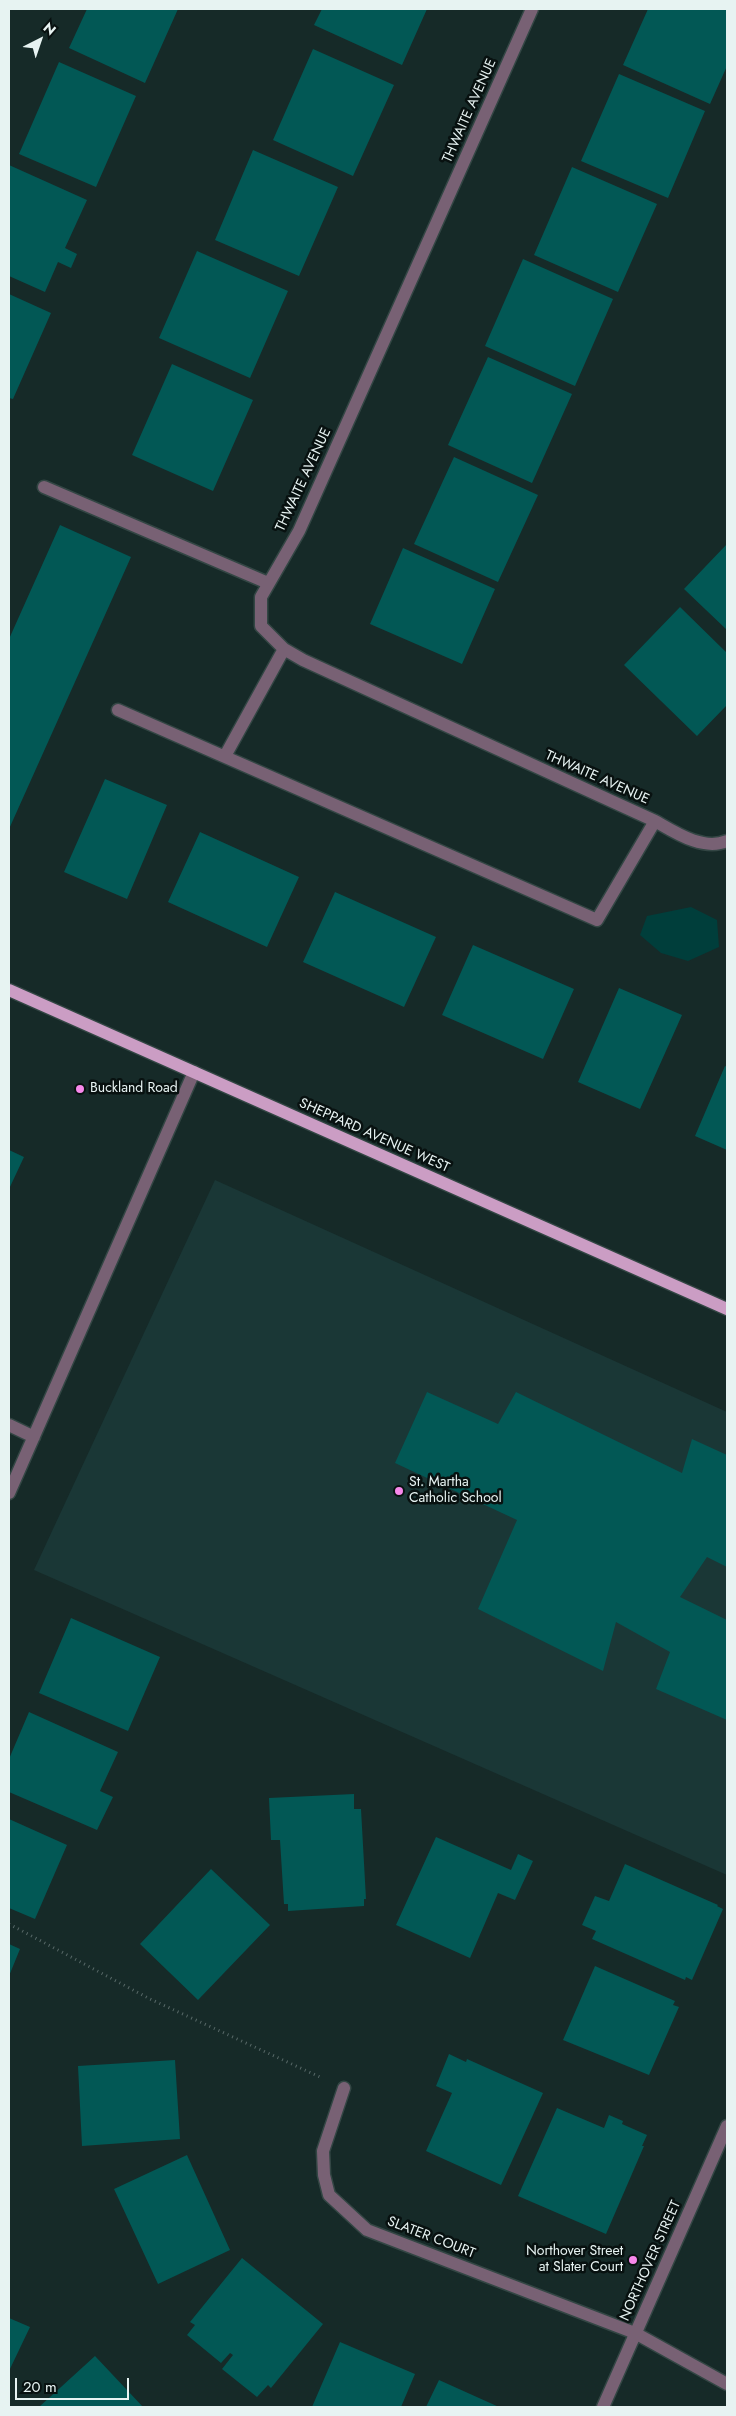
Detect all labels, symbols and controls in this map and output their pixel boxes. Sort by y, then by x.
north arrow [15,15,65,65]
text: N [39,17,61,40]
street label: THWAITE AVENUE [440,56,500,166]
street label: THWAITE AVENUE [273,426,335,534]
street label: THWAITE AVENUE [542,748,652,808]
place label: Buckland Road [90,1081,178,1097]
marker: Buckland Road [74,1083,86,1095]
street label: SHEPPARD AVENUE WEST [296,1095,452,1177]
place label: St. Martha Catholic School [409,1475,502,1508]
marker: St. Martha Catholic School [393,1485,405,1497]
street label: NORTHOVER STREET [617,2198,685,2324]
street label: SLATER COURT [385,2214,477,2262]
place label: Northover Street at Slater Court [526,2244,623,2276]
marker: Northover Street at Slater Court [627,2254,639,2266]
scale bar [18,2368,131,2400]
text: 20 m [23,2376,57,2398]

